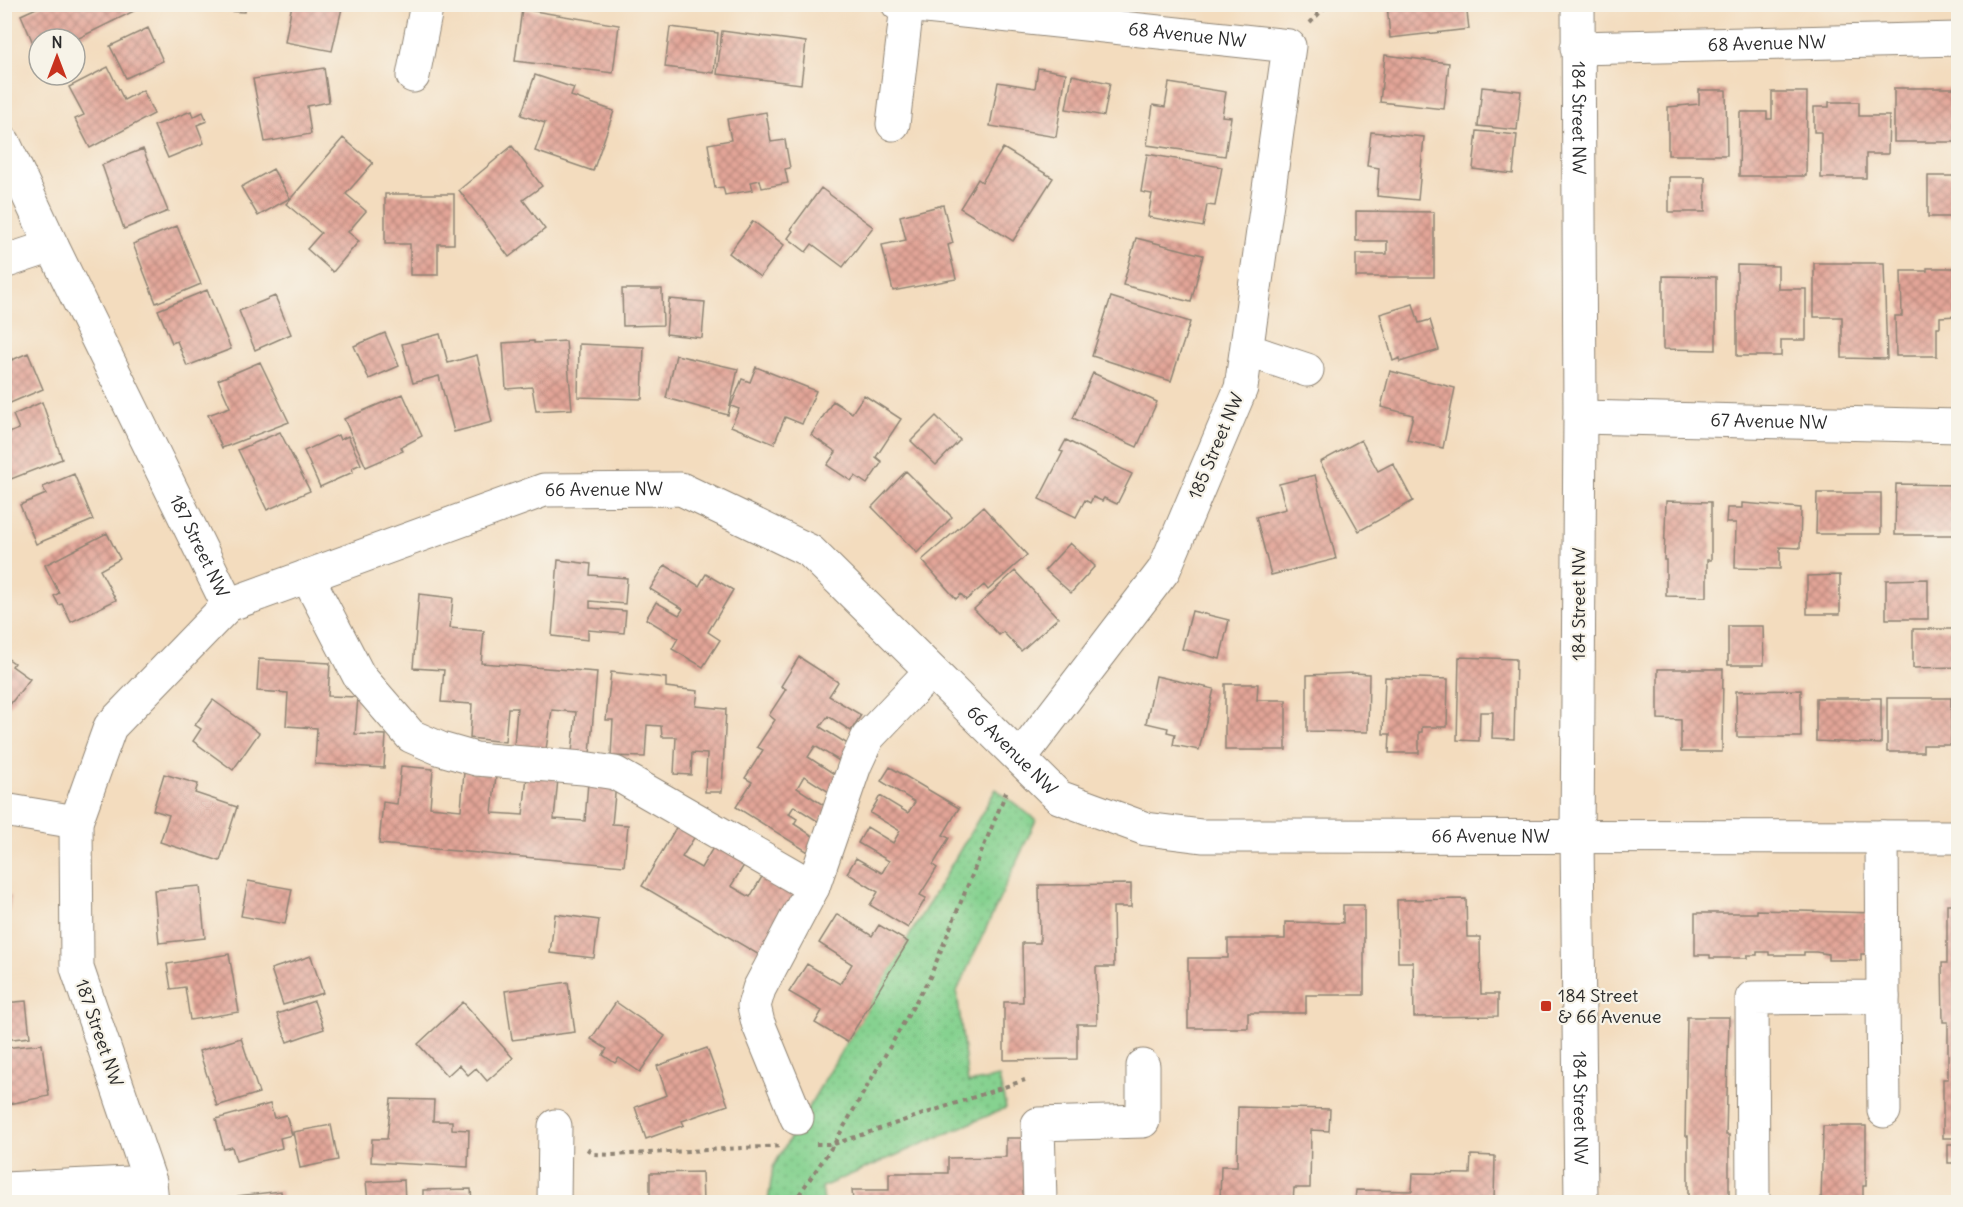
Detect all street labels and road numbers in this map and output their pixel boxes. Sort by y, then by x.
street label: 68 Avenue NW [1127,17,1248,52]
street label: 68 Avenue NW [1707,30,1826,56]
street label: 184 Street NW [1567,61,1591,175]
street label: 185 Street NW [1183,389,1248,502]
street label: 67 Avenue NW [1710,408,1828,434]
street label: 66 Avenue NW [545,477,663,501]
street label: 187 Street NW [165,491,235,601]
street label: 184 Street NW [1567,547,1590,661]
street label: 66 Avenue NW [962,700,1062,800]
street label: 66 Avenue NW [1431,824,1550,847]
street label: 187 Street NW [70,976,129,1089]
street label: 184 Street NW [1568,1051,1593,1165]

